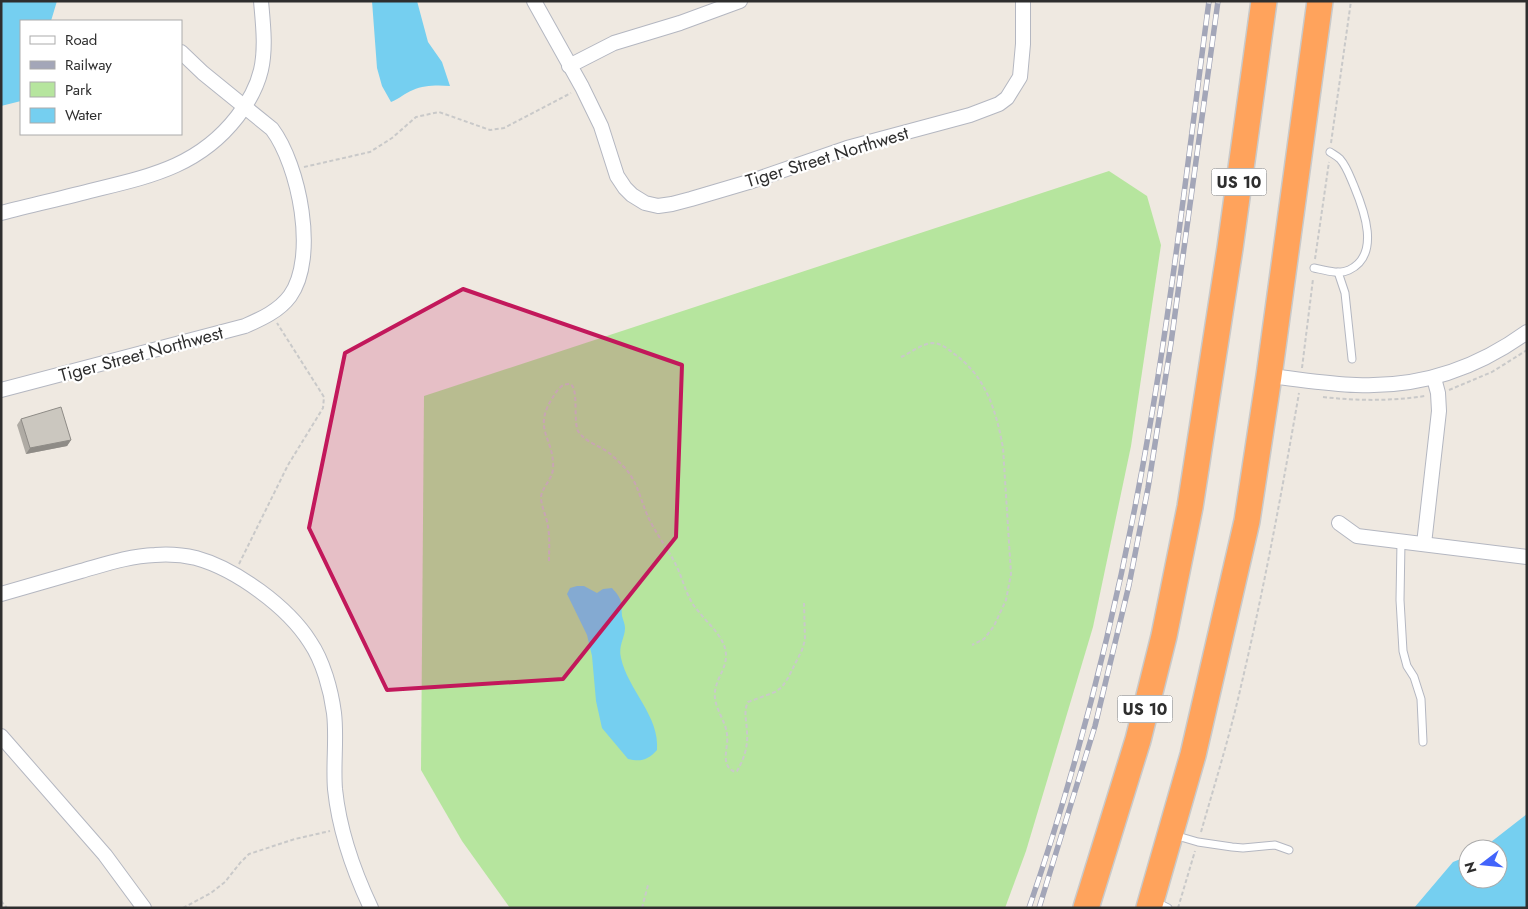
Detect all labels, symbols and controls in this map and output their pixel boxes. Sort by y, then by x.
legend [20,20,182,135]
text: Road [65,29,97,51]
text: Railway [65,54,112,76]
text: Park [65,79,92,101]
text: Water [65,104,103,126]
street label: Tiger Street Northwest [742,120,912,194]
road number: US 10 [1212,168,1266,196]
street label: Tiger Street Northwest [56,319,227,388]
road number: US 10 [1118,696,1172,722]
north arrow [1458,839,1508,889]
text: N [1459,859,1482,876]

